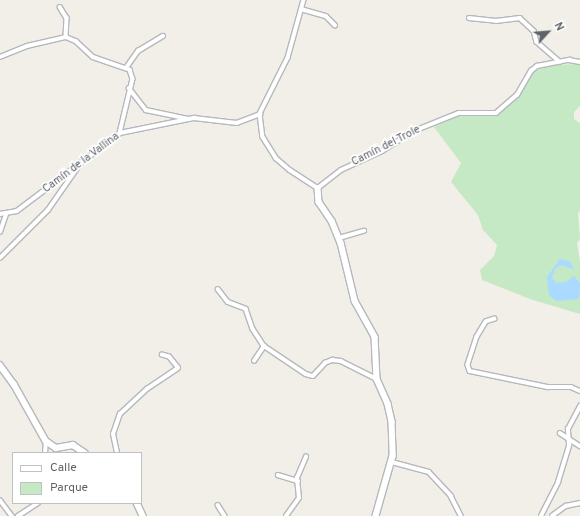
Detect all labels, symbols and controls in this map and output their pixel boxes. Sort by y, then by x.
north arrow [528,12,568,52]
text: N [551,20,567,33]
street label: Camín del Trole [349,123,423,169]
street label: Camín de la Vallina [40,130,122,196]
legend [12,452,142,504]
text: Calle [50,460,77,476]
text: Parque [50,480,88,496]

